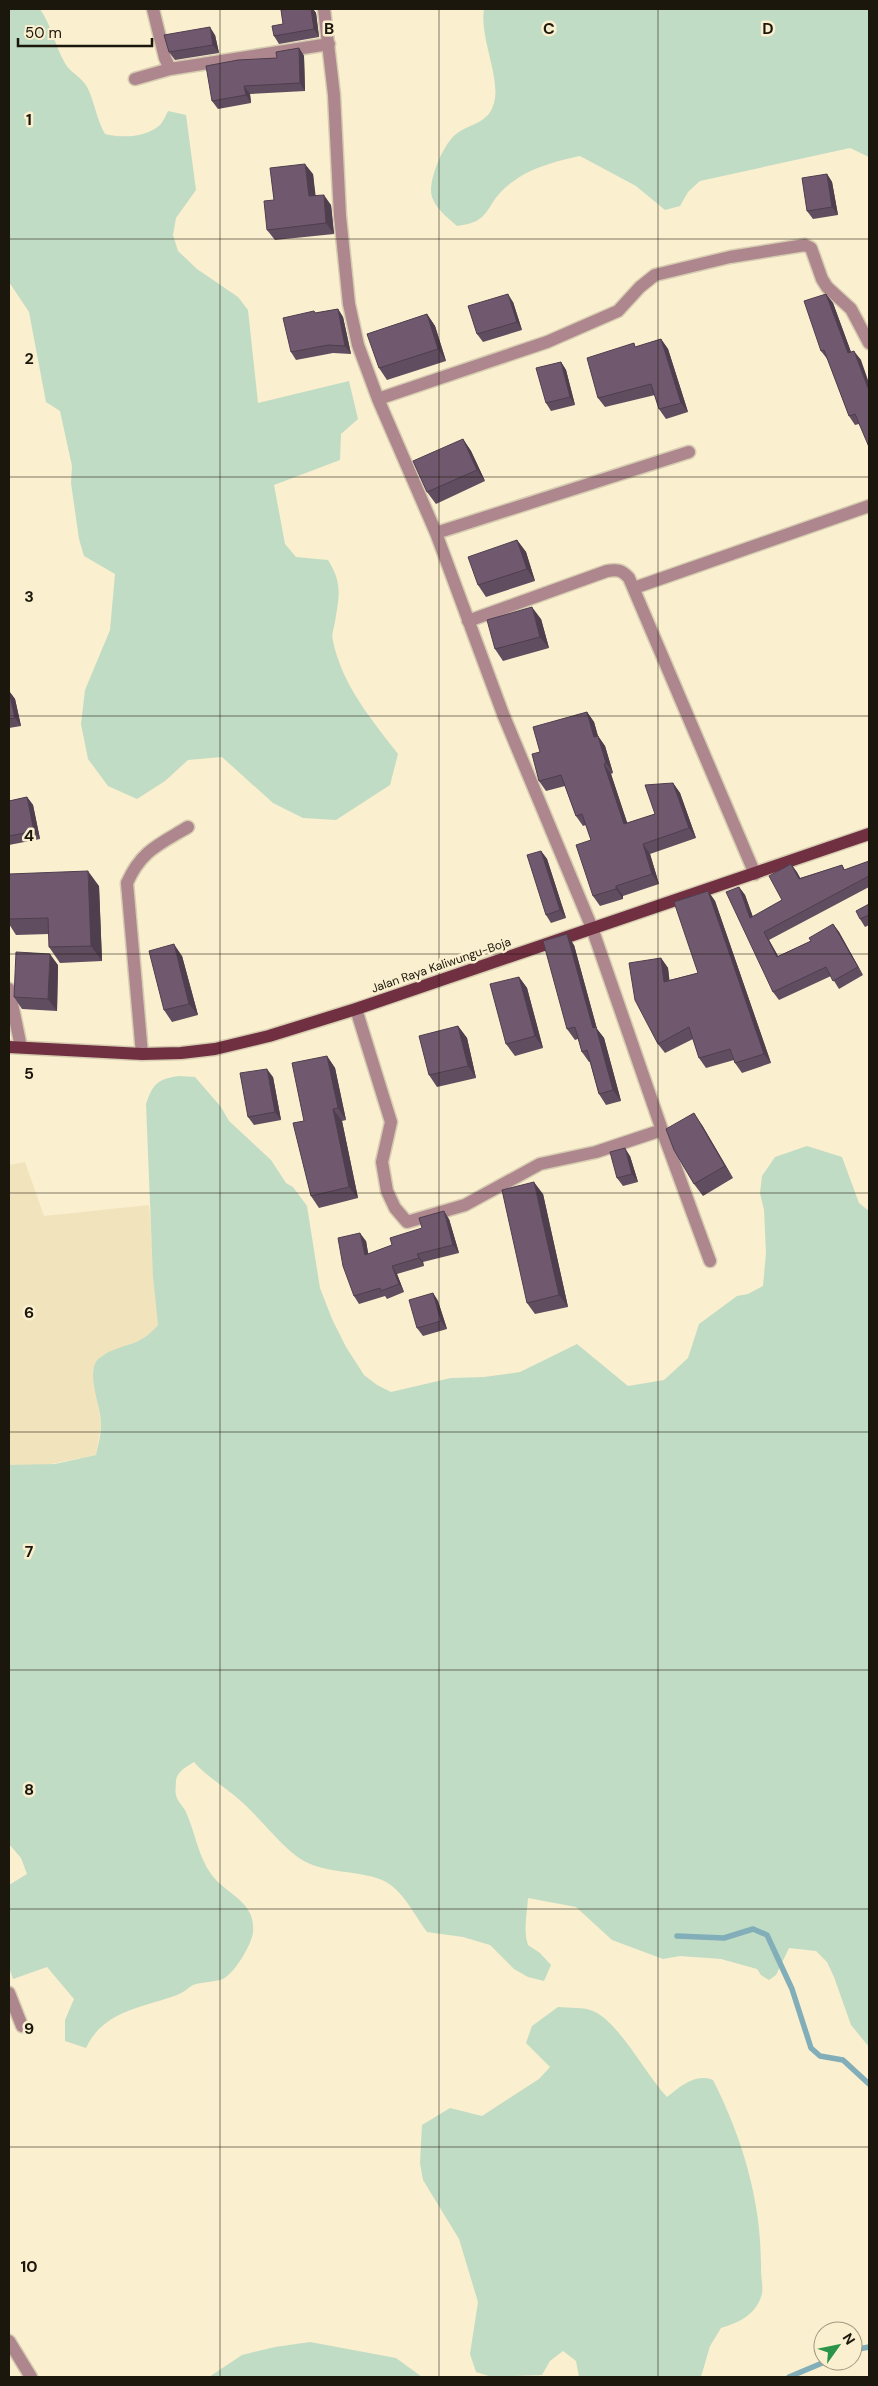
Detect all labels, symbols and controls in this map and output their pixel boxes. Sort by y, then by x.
scale bar [18,15,151,47]
text: B [324,18,334,39]
text: C [543,18,555,39]
text: D [762,18,774,39]
text: 50 m [25,23,62,43]
text: 1 [26,109,32,130]
text: 2 [24,348,34,369]
text: 3 [24,586,34,607]
text: 4 [24,825,34,846]
street label: Jalan Raya Kaliwungu-Boja [369,934,513,996]
text: 5 [24,1063,34,1084]
text: 6 [24,1302,34,1323]
text: 7 [25,1541,34,1562]
text: 8 [24,1779,34,1800]
text: 9 [24,2018,34,2039]
text: 10 [20,2256,38,2277]
north arrow [813,2321,863,2371]
text: N [839,2330,859,2348]

